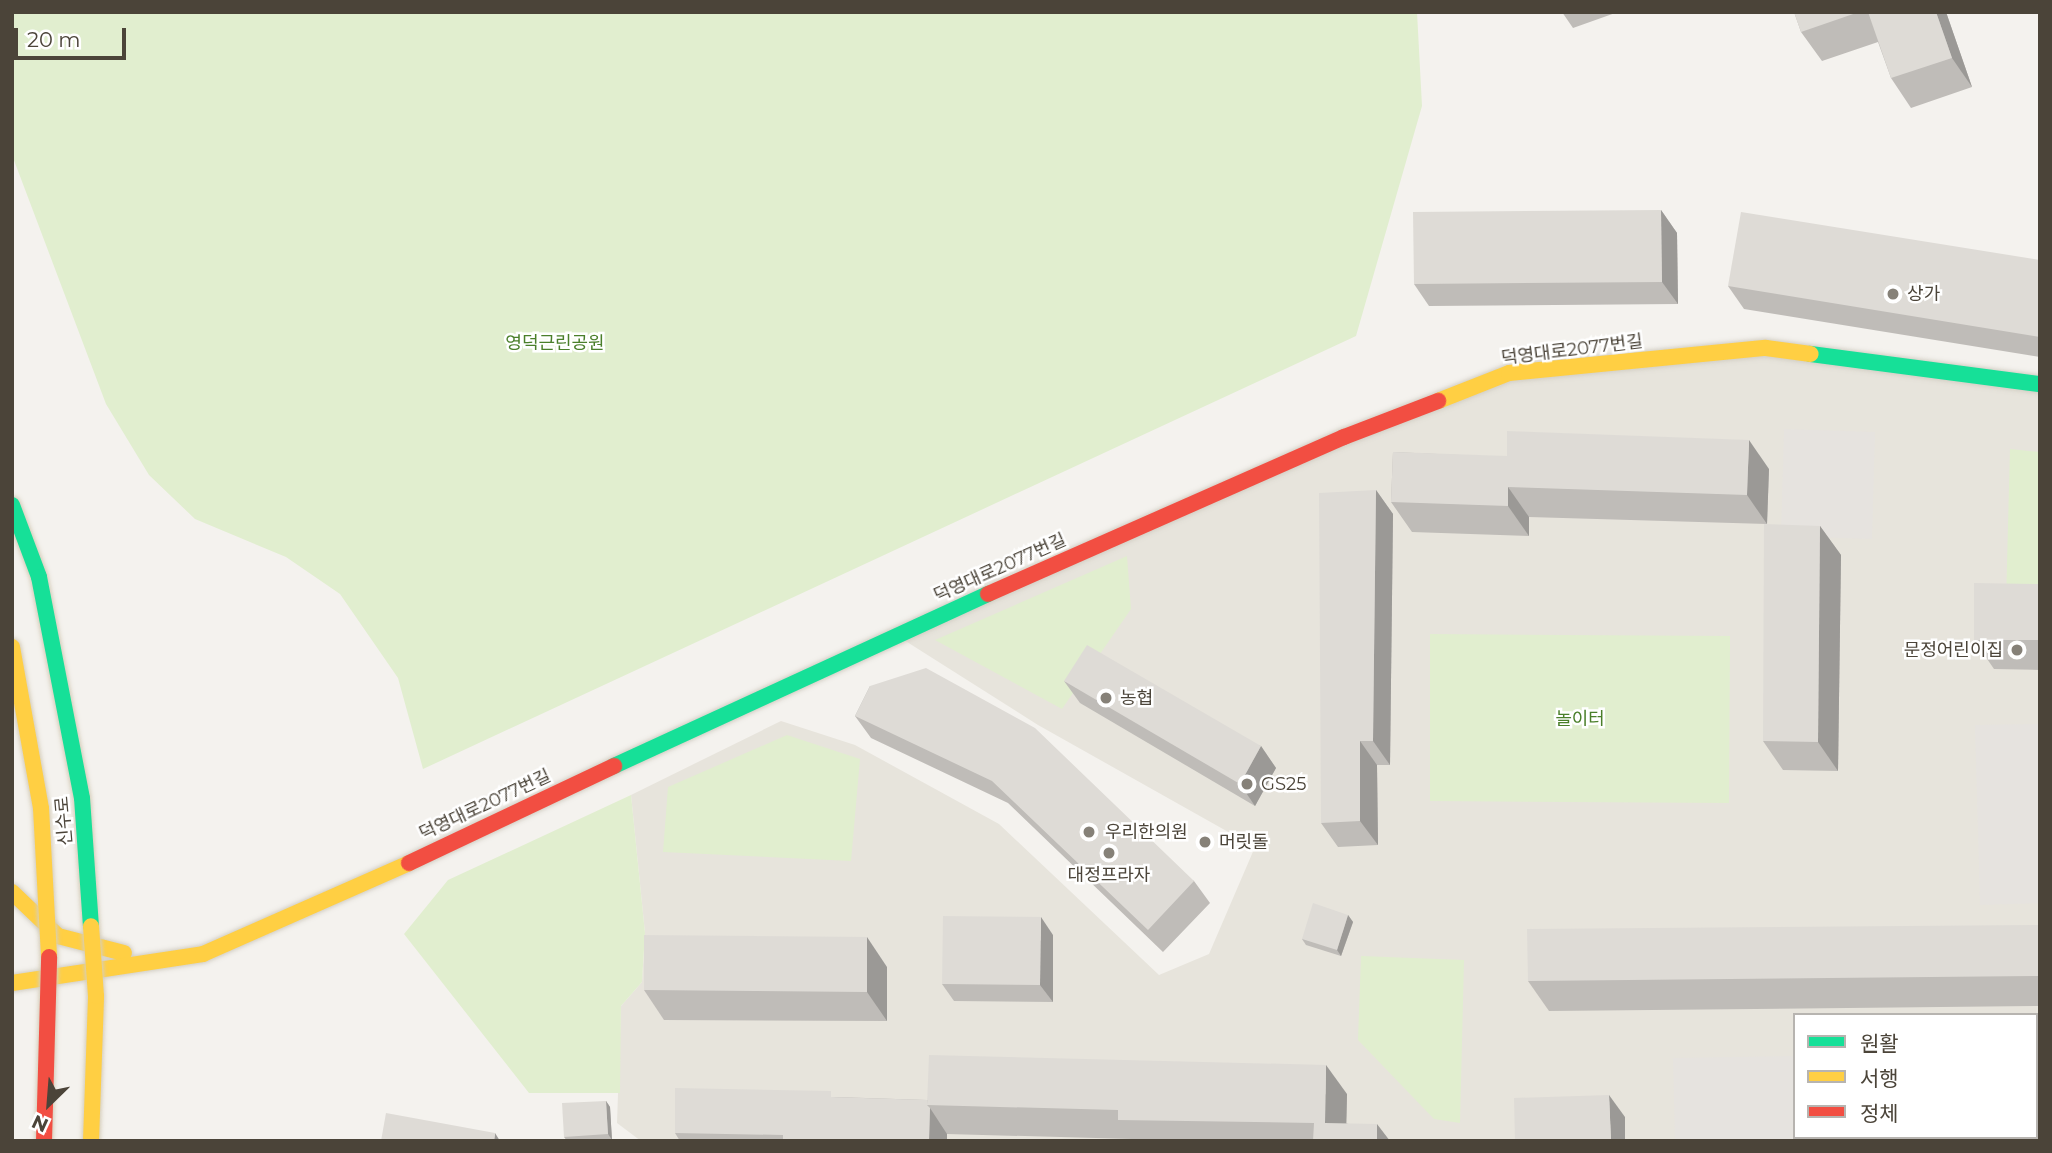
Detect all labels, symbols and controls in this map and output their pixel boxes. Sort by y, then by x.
scale bar [18,14,130,58]
text: 20 m [27,27,81,52]
place label: 상가 [1907,283,1940,305]
marker: 상가 [1885,286,1901,302]
street label: 덕영대로2077번길 [1500,331,1644,369]
park label: 영덕근린공원 [505,332,605,354]
street label: 덕영대로2077번길 [931,529,1069,607]
place label: 문정어린이집 [1904,639,2003,661]
marker: 문정어린이집 [2009,642,2025,658]
place label: 농협 [1120,687,1153,709]
marker: 농협 [1098,690,1114,706]
park label: 놀이터 [1555,708,1605,730]
street label: 덕영대로2077번길 [416,765,554,845]
place label: GS25 [1261,773,1306,795]
marker: GS25 [1239,776,1255,792]
street label: 신수로 [51,795,77,847]
place label: 우리한의원 [1105,821,1188,843]
marker: 우리한의원 [1079,822,1099,842]
place label: 머릿돌 [1219,831,1269,853]
marker: 머릿돌 [1197,834,1213,850]
marker: 대정프라자 [1101,845,1117,861]
place label: 대정프라자 [1068,864,1150,886]
legend [1793,1013,2038,1139]
text: 원활 [1860,1031,1899,1056]
text: 서행 [1860,1066,1899,1091]
north arrow [14,1069,84,1139]
text: 정체 [1860,1101,1899,1126]
text: N [28,1110,52,1137]

